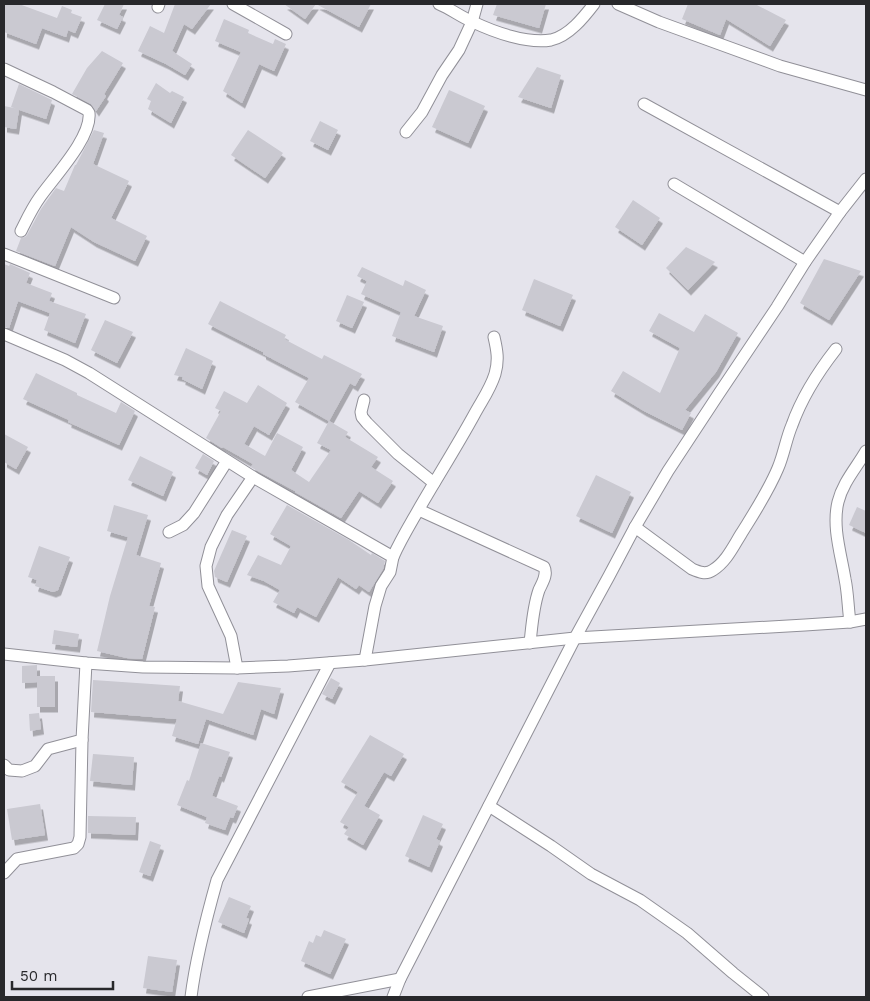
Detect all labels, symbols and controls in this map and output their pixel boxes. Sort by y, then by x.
scale bar [12,958,114,990]
text: 50 m [20,967,57,985]

